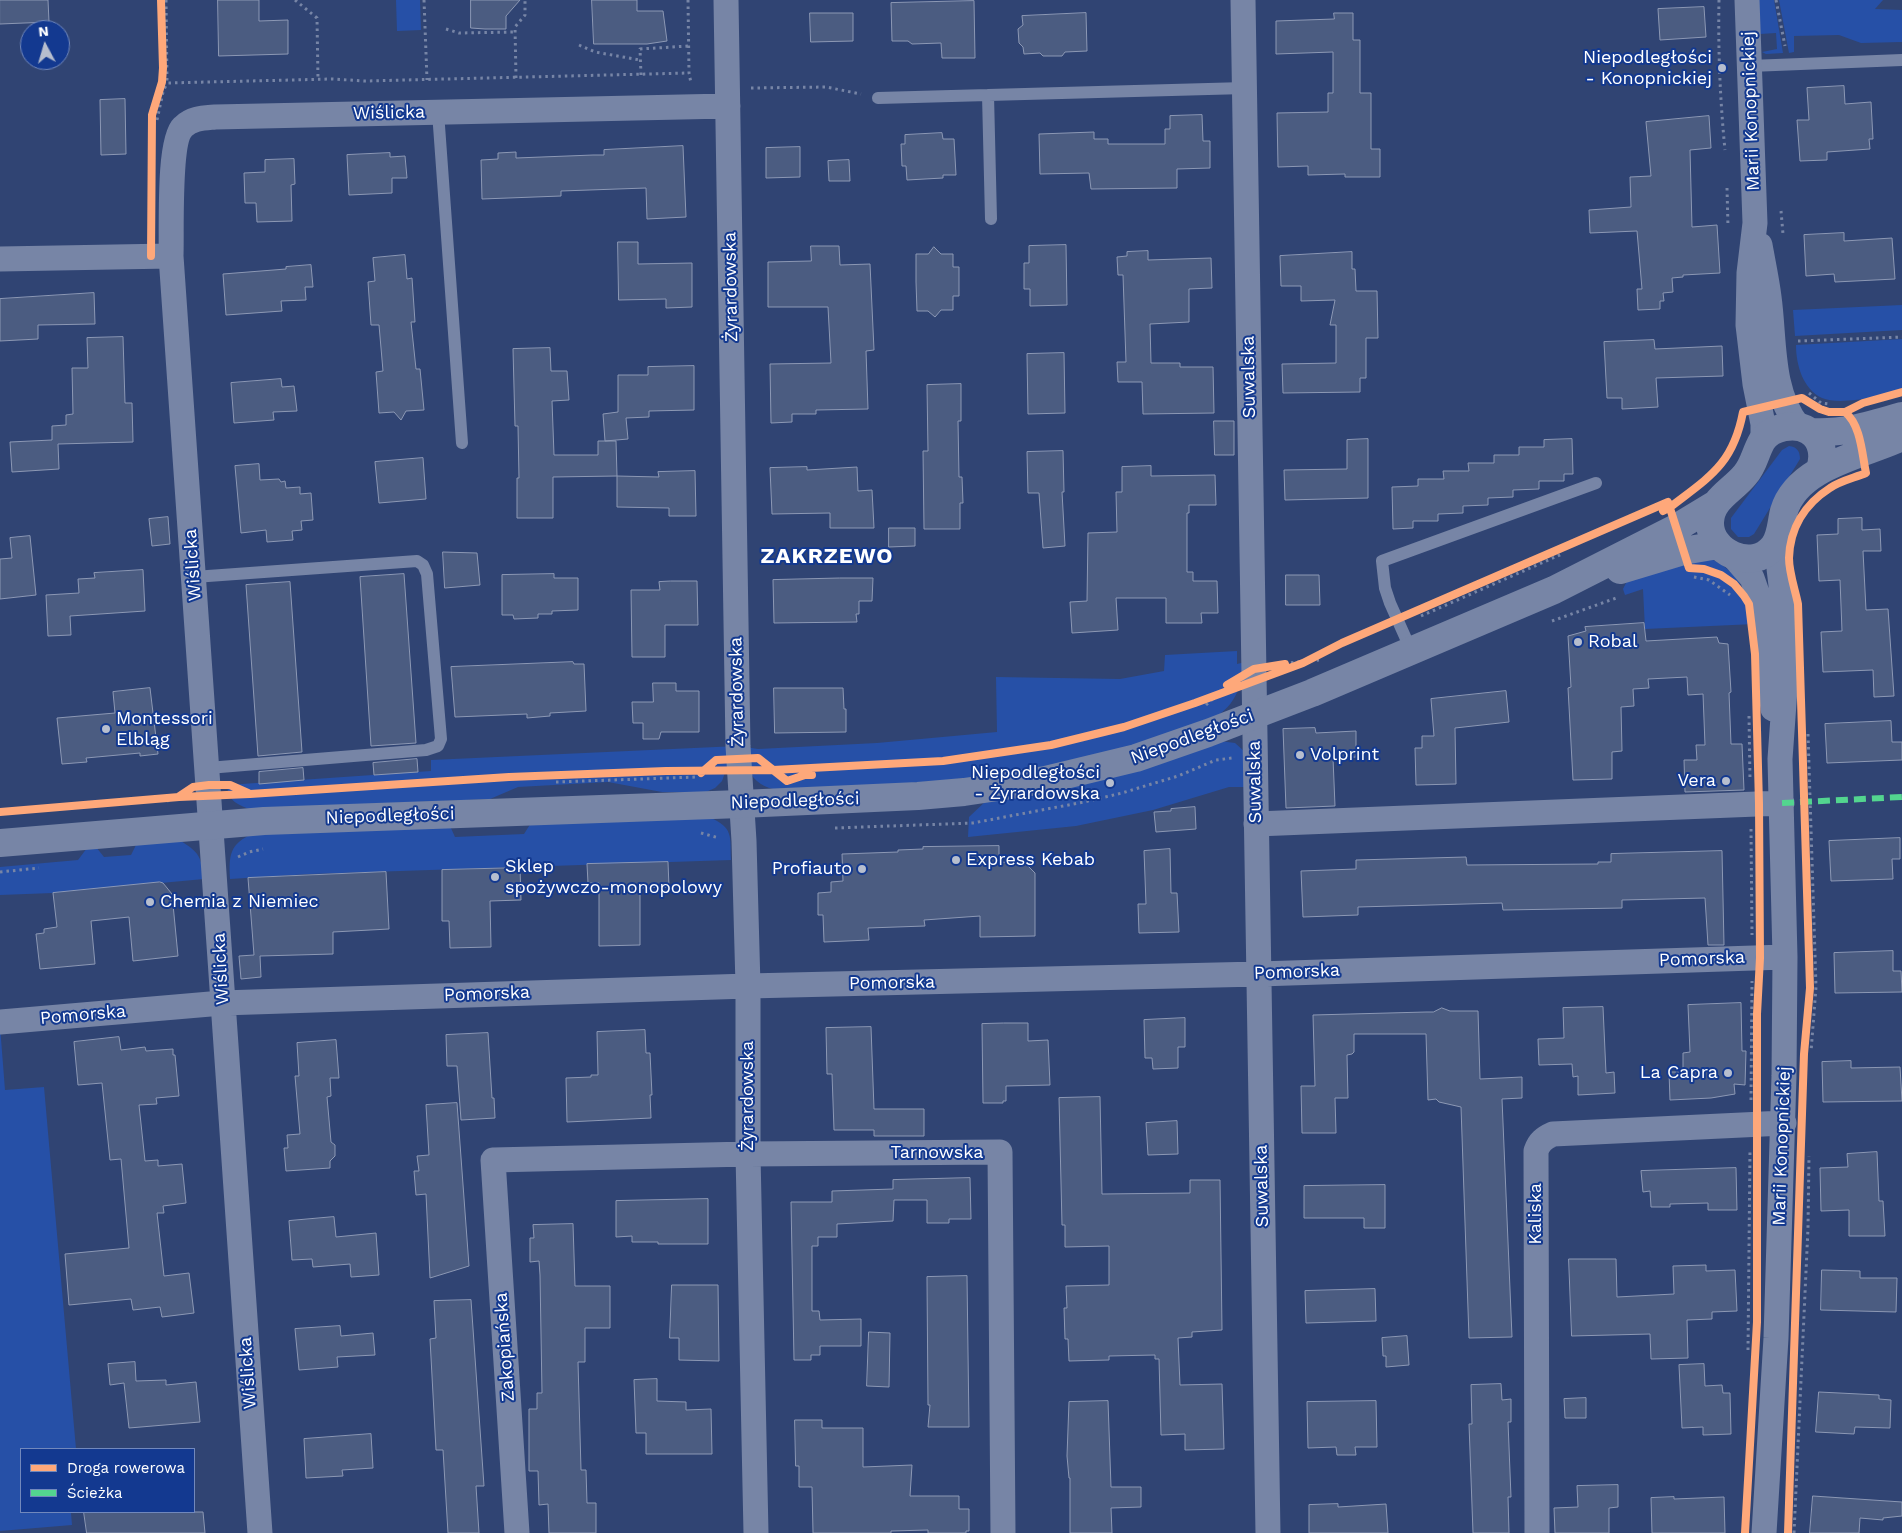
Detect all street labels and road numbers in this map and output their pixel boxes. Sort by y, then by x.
street label: Marii Konopnickiej [1737,31,1765,191]
street label: Wiślicka [353,102,425,124]
street label: Żyrardowska [719,232,743,342]
street label: Suwalska [1237,335,1261,419]
street label: Wiślicka [180,528,206,602]
street label: Żyrardowska [725,637,749,747]
street label: Niepodległości [1128,705,1256,769]
street label: Suwalska [1243,740,1267,824]
street label: Niepodległości [730,788,860,814]
street label: Niepodległości [325,803,455,829]
street label: Wiślicka [208,932,234,1006]
street label: Pomorska [1659,947,1745,971]
street label: Pomorska [1254,960,1340,984]
street label: Pomorska [849,971,935,995]
street label: Pomorska [444,982,530,1006]
street label: Pomorska [39,1000,127,1030]
street label: Żyrardowska [737,1041,759,1151]
street label: Marii Konopnickiej [1768,1066,1796,1226]
street label: Tarnowska [891,1142,983,1164]
street label: Suwalska [1250,1144,1274,1228]
street label: Kaliska [1525,1183,1547,1245]
street label: Zakopiańska [490,1292,520,1402]
street label: Wiślicka [235,1336,261,1410]

